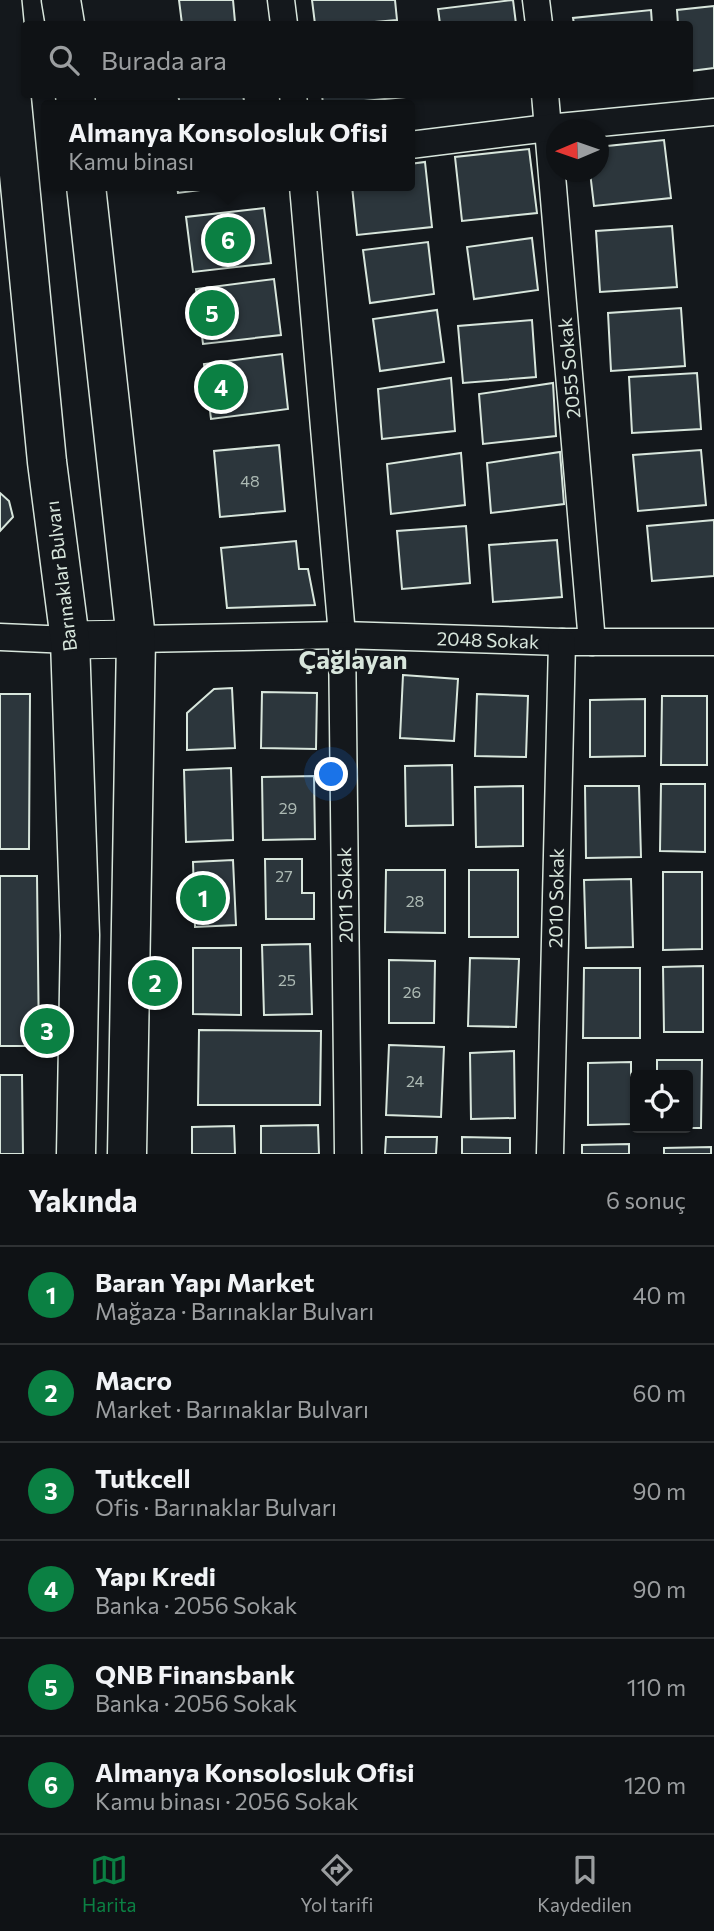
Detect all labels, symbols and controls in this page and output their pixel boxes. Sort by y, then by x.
search box [21,21,693,98]
icon: search [45,41,83,79]
text: Burada ara [101,44,227,75]
popup [41,100,415,191]
text: Almanya Konsolosluk Ofisi [68,116,388,147]
north arrow [546,119,609,182]
text: Kamu binası [68,147,194,175]
pin: 6 [205,214,251,266]
pin: 5 [189,287,235,339]
street label: 2055 Sokak [553,317,584,420]
pin: 4 [198,361,244,413]
house number: 48 [240,471,260,490]
street label: Barınaklar Bulvarı [40,499,81,653]
street label: 2048 Sokak [436,626,540,653]
district label: Çağlayan [299,643,407,674]
your location [314,757,348,791]
house number: 29 [279,798,297,817]
street label: 2011 Sokak [332,847,357,943]
street label: 2010 Sokak [543,848,568,948]
house number: 27 [275,866,293,885]
pin: 1 [180,872,226,924]
house number: 28 [406,891,424,910]
pin: 2 [132,957,178,1009]
house number: 25 [278,970,296,989]
house number: 26 [403,982,421,1001]
pin: 3 [24,1005,70,1057]
map controls [630,1070,693,1133]
button: locate [630,1070,693,1133]
house number: 24 [406,1071,424,1090]
text: Yakında [28,1181,138,1218]
text: 6 sonuç [606,1186,686,1214]
text: Baran Yapı Market [95,1266,315,1297]
text: 1 [46,1281,56,1309]
text: 40 m [633,1281,686,1309]
text: Mağaza · Barınaklar Bulvarı [95,1297,374,1325]
text: Macro [95,1364,172,1395]
text: 2 [44,1379,58,1407]
text: 60 m [633,1379,686,1407]
text: Market · Barınaklar Bulvarı [95,1395,369,1423]
text: Tutkcell [95,1462,191,1493]
text: 3 [44,1477,58,1505]
text: 90 m [633,1477,686,1505]
text: Ofis · Barınaklar Bulvarı [95,1493,337,1521]
text: Yapı Kredi [95,1560,216,1591]
text: 4 [44,1575,58,1603]
text: 90 m [633,1575,686,1603]
text: Banka · 2056 Sokak [95,1591,297,1619]
text: QNB Finansbank [95,1658,295,1689]
text: 5 [44,1673,58,1701]
text: 110 m [627,1673,686,1701]
text: Banka · 2056 Sokak [95,1689,297,1717]
text: Almanya Konsolosluk Ofisi [95,1756,415,1787]
text: 6 [44,1771,58,1799]
text: 120 m [624,1771,686,1799]
text: Kamu binası · 2056 Sokak [95,1787,359,1815]
tab: Harita [82,1851,136,1916]
tab: Yol tarifi [300,1851,373,1916]
tab: Kaydedilen [537,1851,632,1916]

